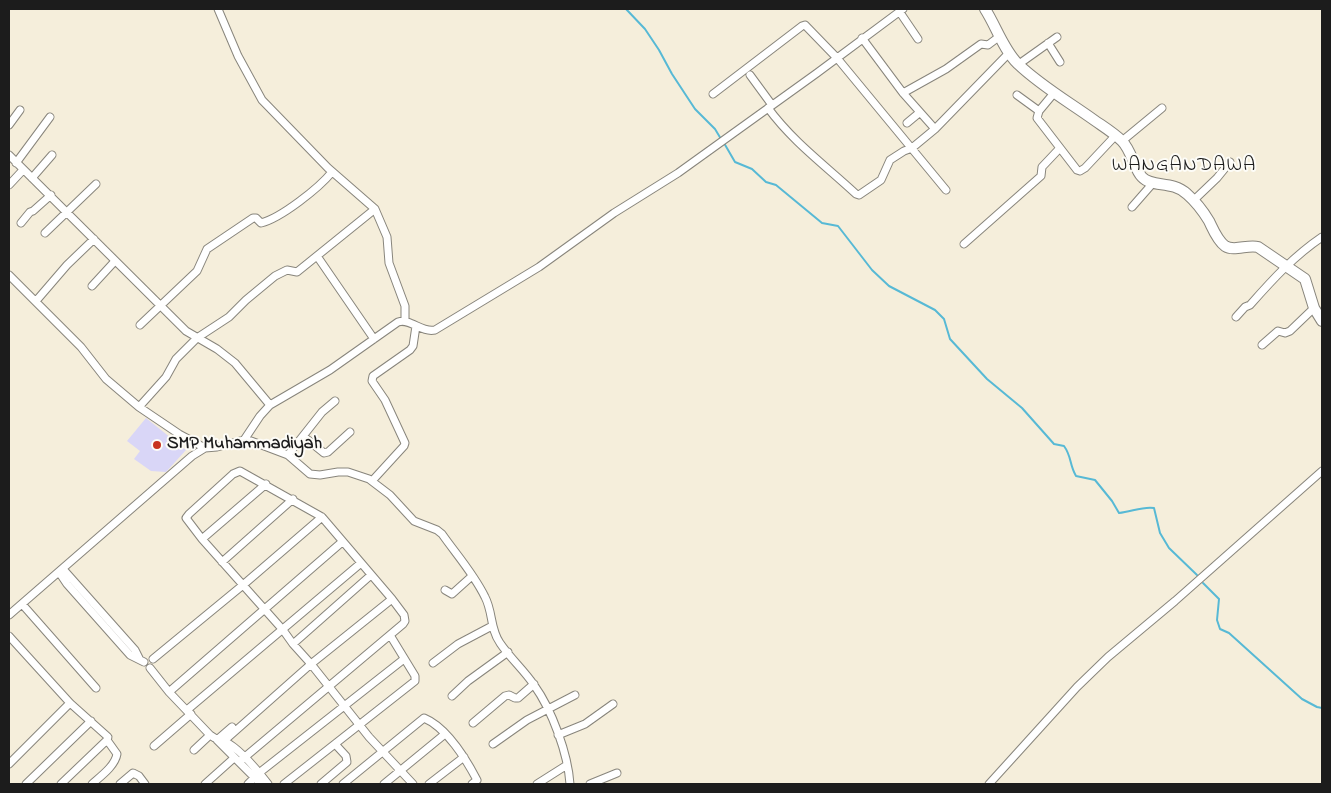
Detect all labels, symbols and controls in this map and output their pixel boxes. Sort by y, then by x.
district label: WANGANDAWA [1111,155,1257,179]
place label: SMP Muhammadiyah [167,434,322,456]
marker: SMP Muhammadiyah [151,439,163,451]

